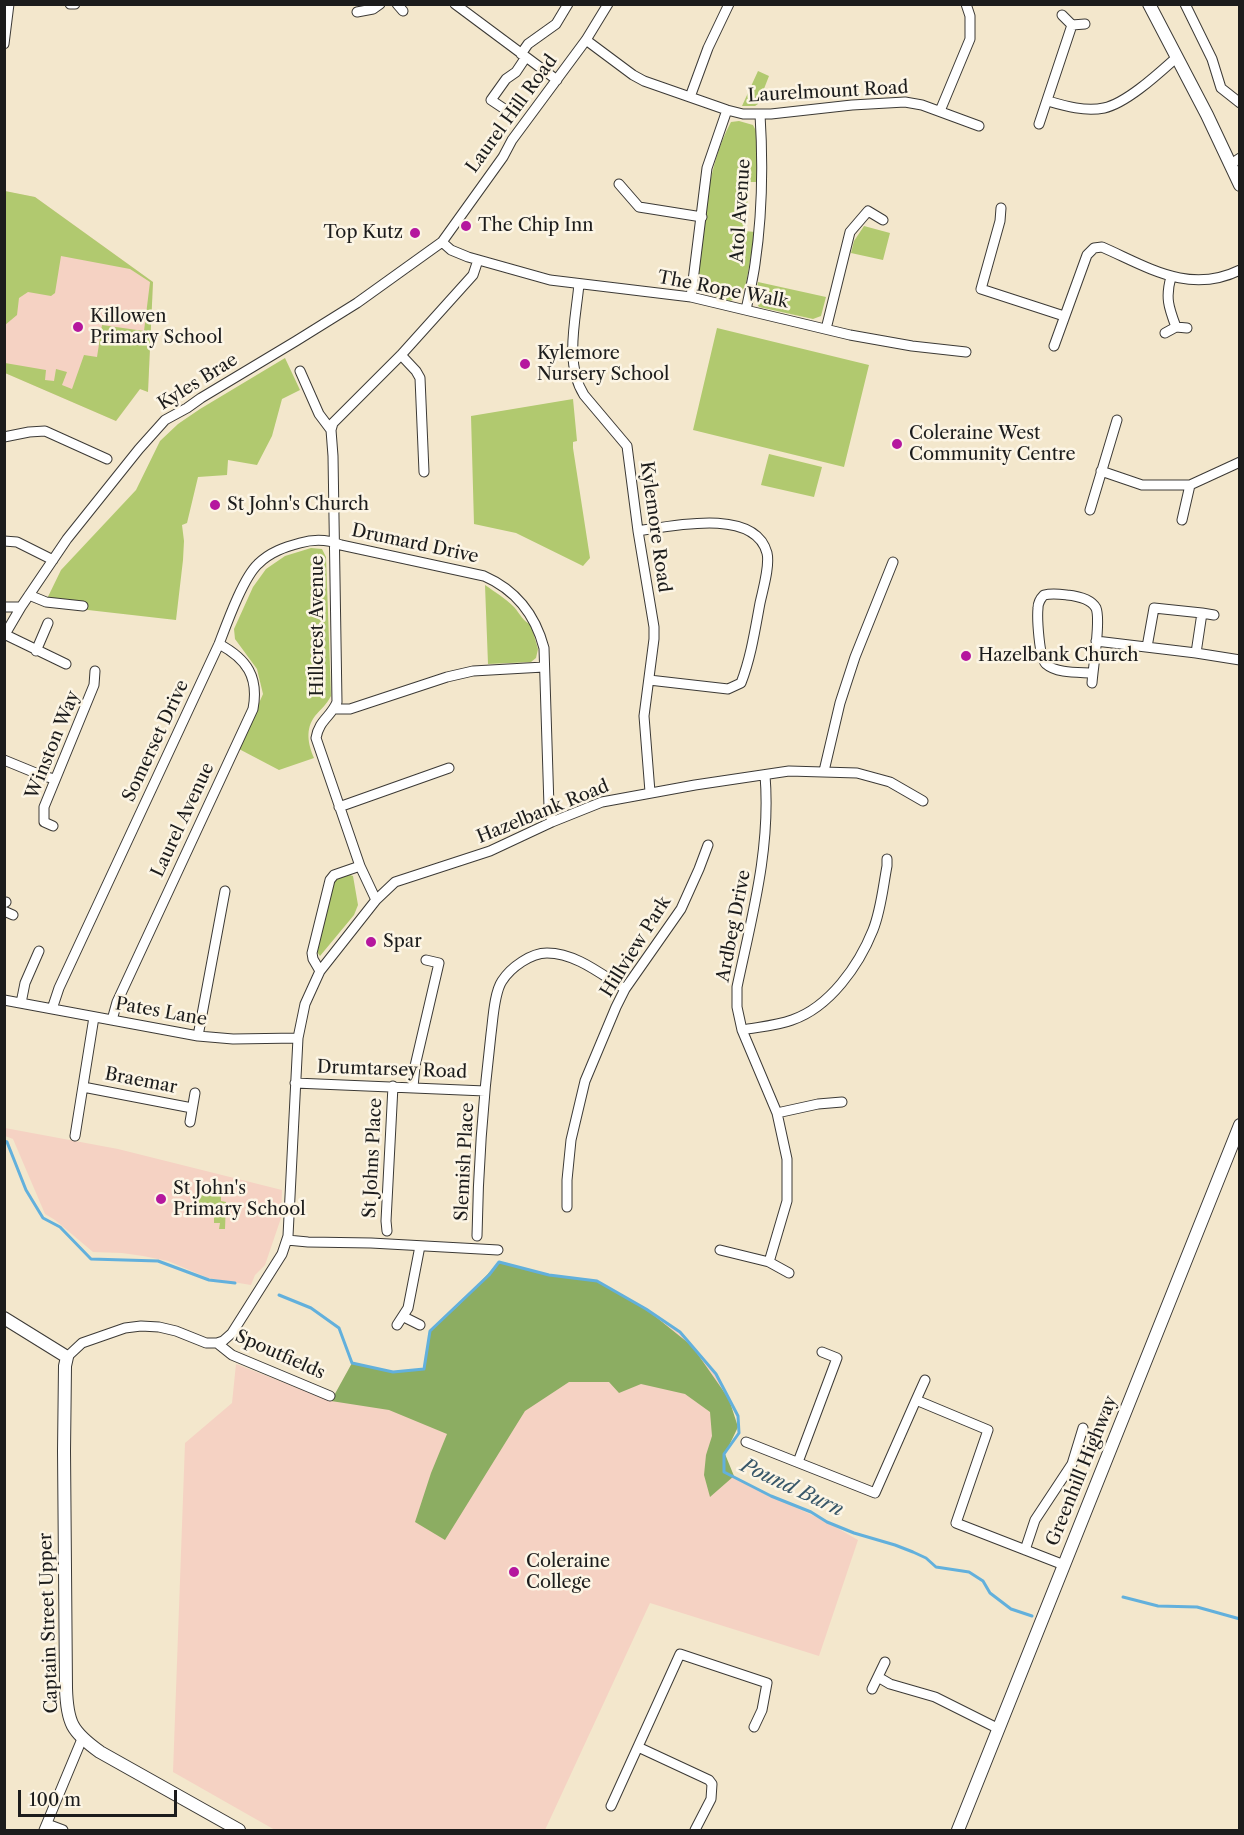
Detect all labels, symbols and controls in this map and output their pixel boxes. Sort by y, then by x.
street label: Laurel Hill Road [462,51,562,177]
street label: Laurelmount Road [747,77,909,107]
street label: Atol Avenue [727,158,755,264]
place label: The Chip Inn [478,215,593,237]
marker: The Chip Inn [459,219,473,233]
place label: Top Kutz [324,222,403,244]
marker: Top Kutz [408,226,422,240]
street label: The Rope Walk [656,267,790,313]
place label: Killowen Primary School [90,306,223,348]
marker: Killowen Primary School [71,320,85,334]
place label: Kylemore Nursery School [537,343,669,386]
street label: Kyles Brae [154,349,242,415]
marker: Kylemore Nursery School [518,357,532,371]
place label: Coleraine West Community Centre [909,423,1075,466]
marker: Coleraine West Community Centre [890,437,904,451]
street label: Kylemore Road [635,460,675,594]
place label: St John's Church [227,494,369,516]
marker: St John's Church [208,498,222,512]
street label: Drumard Drive [349,520,481,568]
street label: Hillcrest Avenue [307,555,329,697]
place label: Hazelbank Church [978,645,1139,667]
marker: Hazelbank Church [959,649,973,663]
street label: Somerset Drive [118,677,194,805]
street label: Winston Way [21,688,85,802]
street label: Laurel Avenue [147,759,219,881]
street label: Hazelbank Road [474,776,612,848]
street label: Ardbeg Drive [713,868,755,984]
street label: Hillview Park [596,892,676,1002]
place label: Spar [383,931,422,953]
marker: Spar [364,935,378,949]
street label: Pates Lane [113,993,209,1031]
street label: Drumtarsey Road [317,1057,467,1083]
street label: Braemar [103,1063,179,1099]
street label: St Johns Place [359,1097,387,1219]
street label: Slemish Place [451,1102,479,1222]
place label: St John's Primary School [173,1178,306,1220]
marker: St John's Primary School [154,1192,168,1206]
street label: Spoutfields [232,1326,328,1384]
street label: Greenhill Highway [1042,1393,1122,1549]
water label: Pound Burn [737,1454,847,1522]
street label: Captain Street Upper [35,1532,63,1714]
place label: Coleraine College [526,1551,610,1594]
marker: Coleraine College [507,1565,521,1579]
scale bar [21,1778,180,1816]
text: 100 m [29,1789,81,1811]

